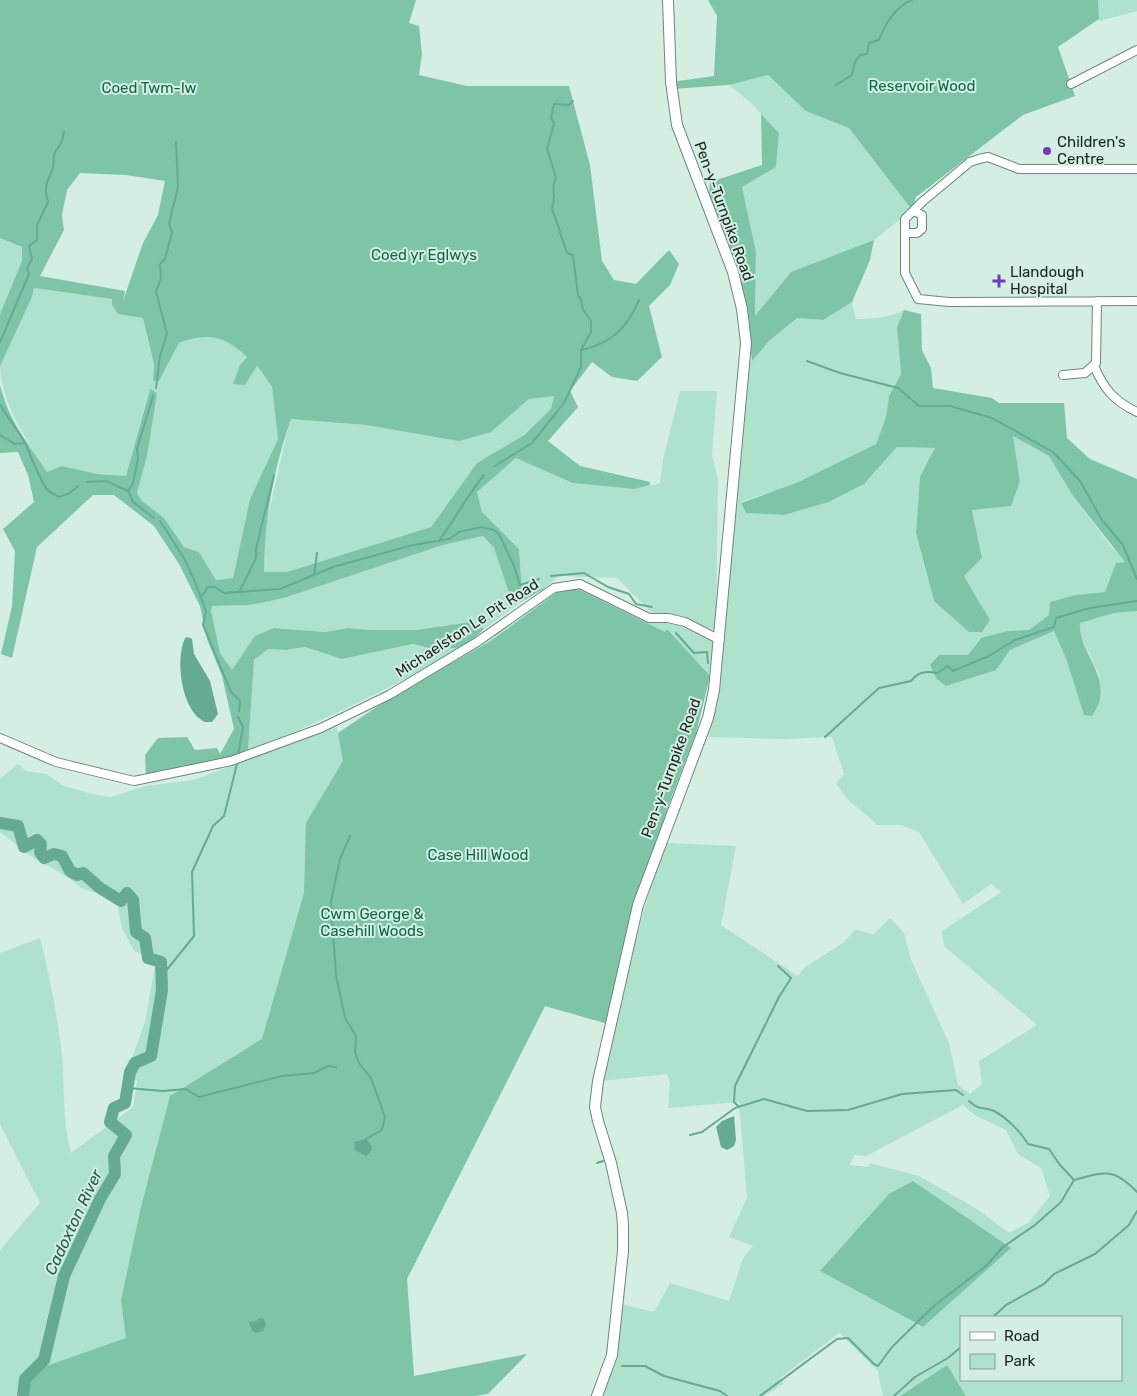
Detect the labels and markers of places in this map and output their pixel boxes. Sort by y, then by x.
place label: Children's Centre [1057,133,1126,168]
marker: Children's Centre [1041,145,1053,157]
place label: Llandough Hospital [1010,263,1084,298]
marker: Llandough Hospital [992,274,1006,288]

